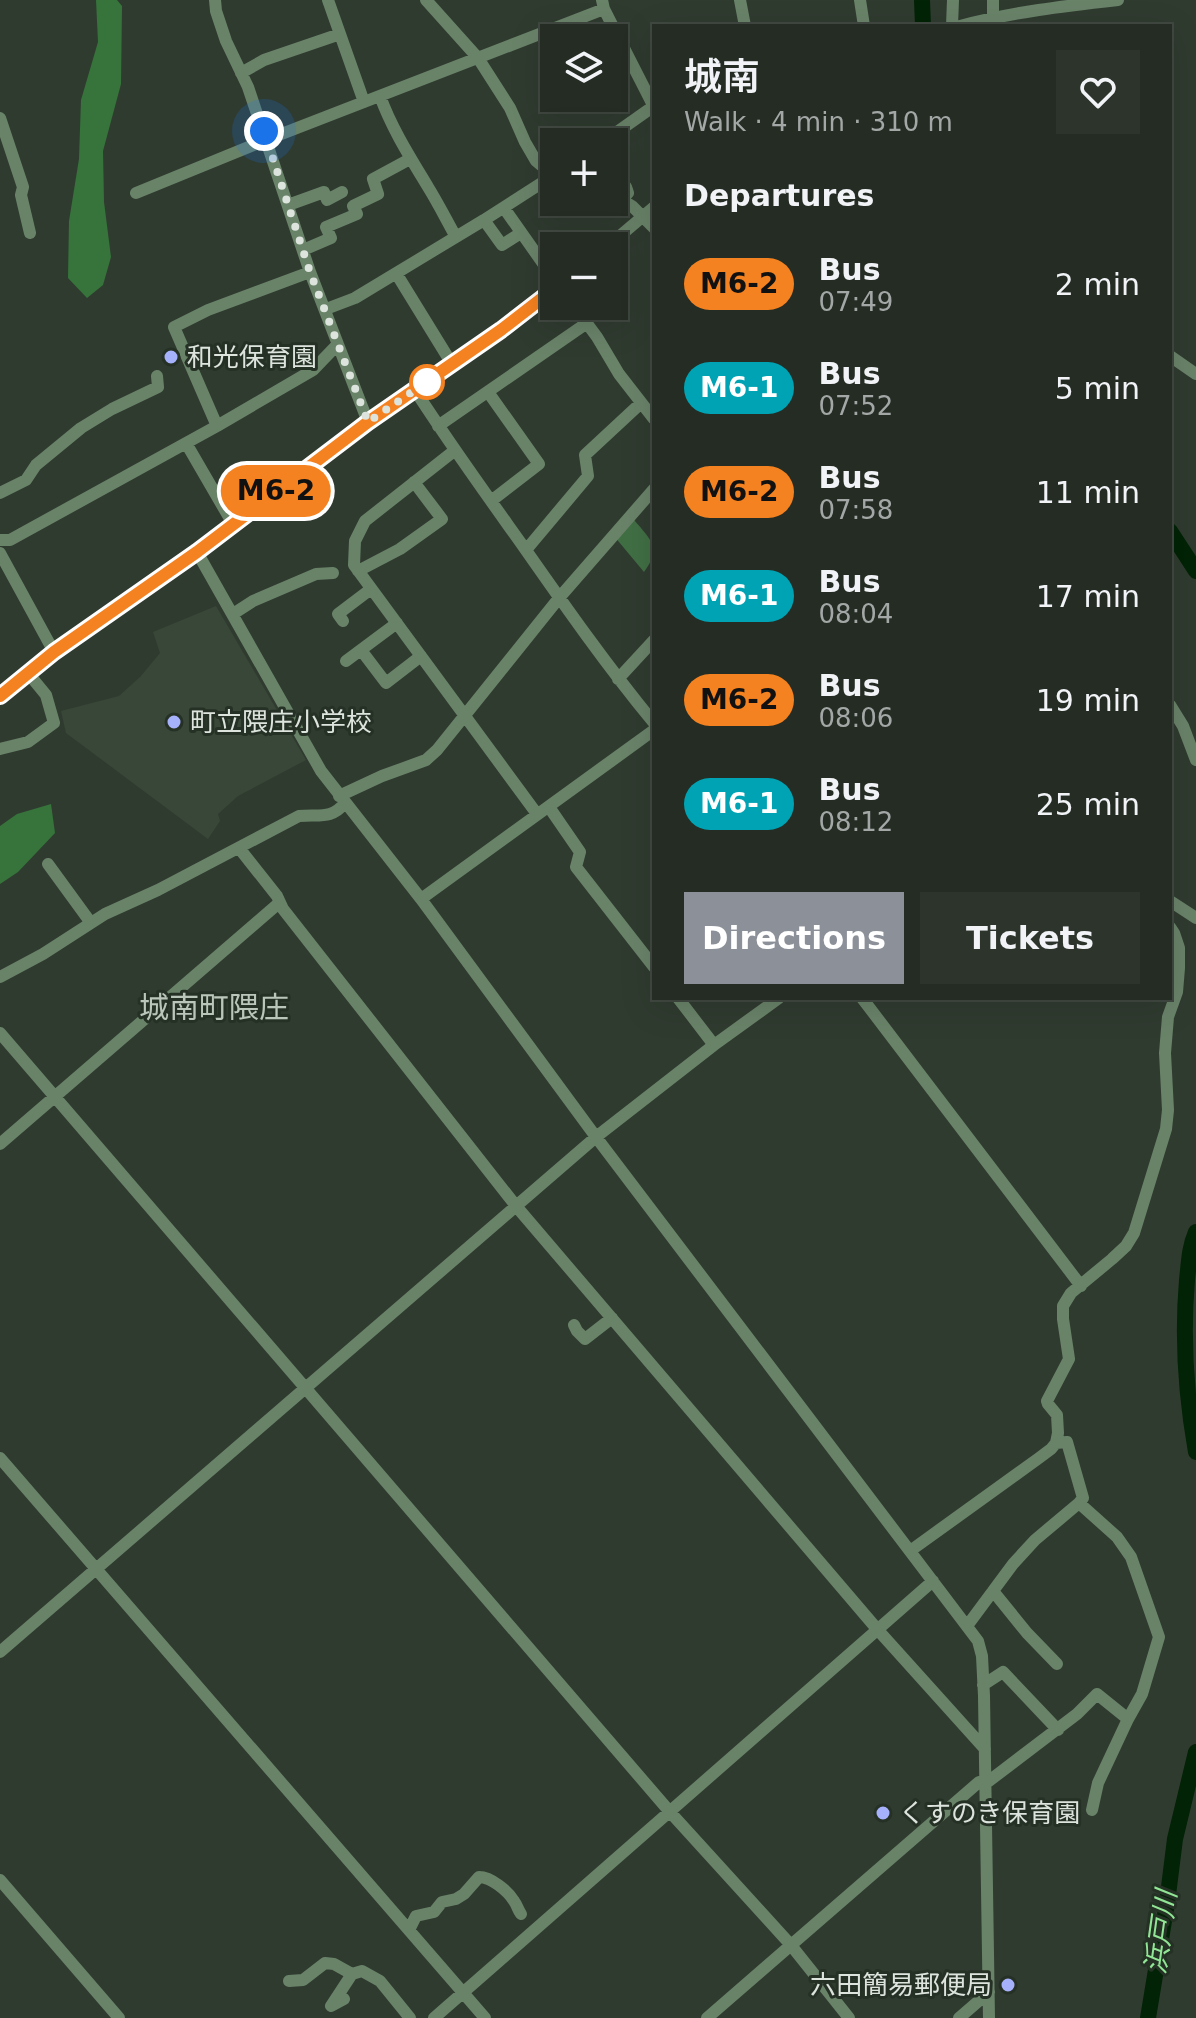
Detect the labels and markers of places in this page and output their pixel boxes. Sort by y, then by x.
place label: 和光保育園 [187,342,317,372]
marker: 和光保育園 [162,348,180,366]
unlabelled marker [410,365,444,399]
place label: 町立隈庄小学校 [190,707,372,737]
marker: 町立隈庄小学校 [165,713,183,731]
place label: くすのき保育園 [899,1798,1080,1828]
marker: くすのき保育園 [874,1804,892,1822]
place label: 六田簡易郵便局 [810,1970,992,2000]
marker: 六田簡易郵便局 [999,1976,1017,1994]

